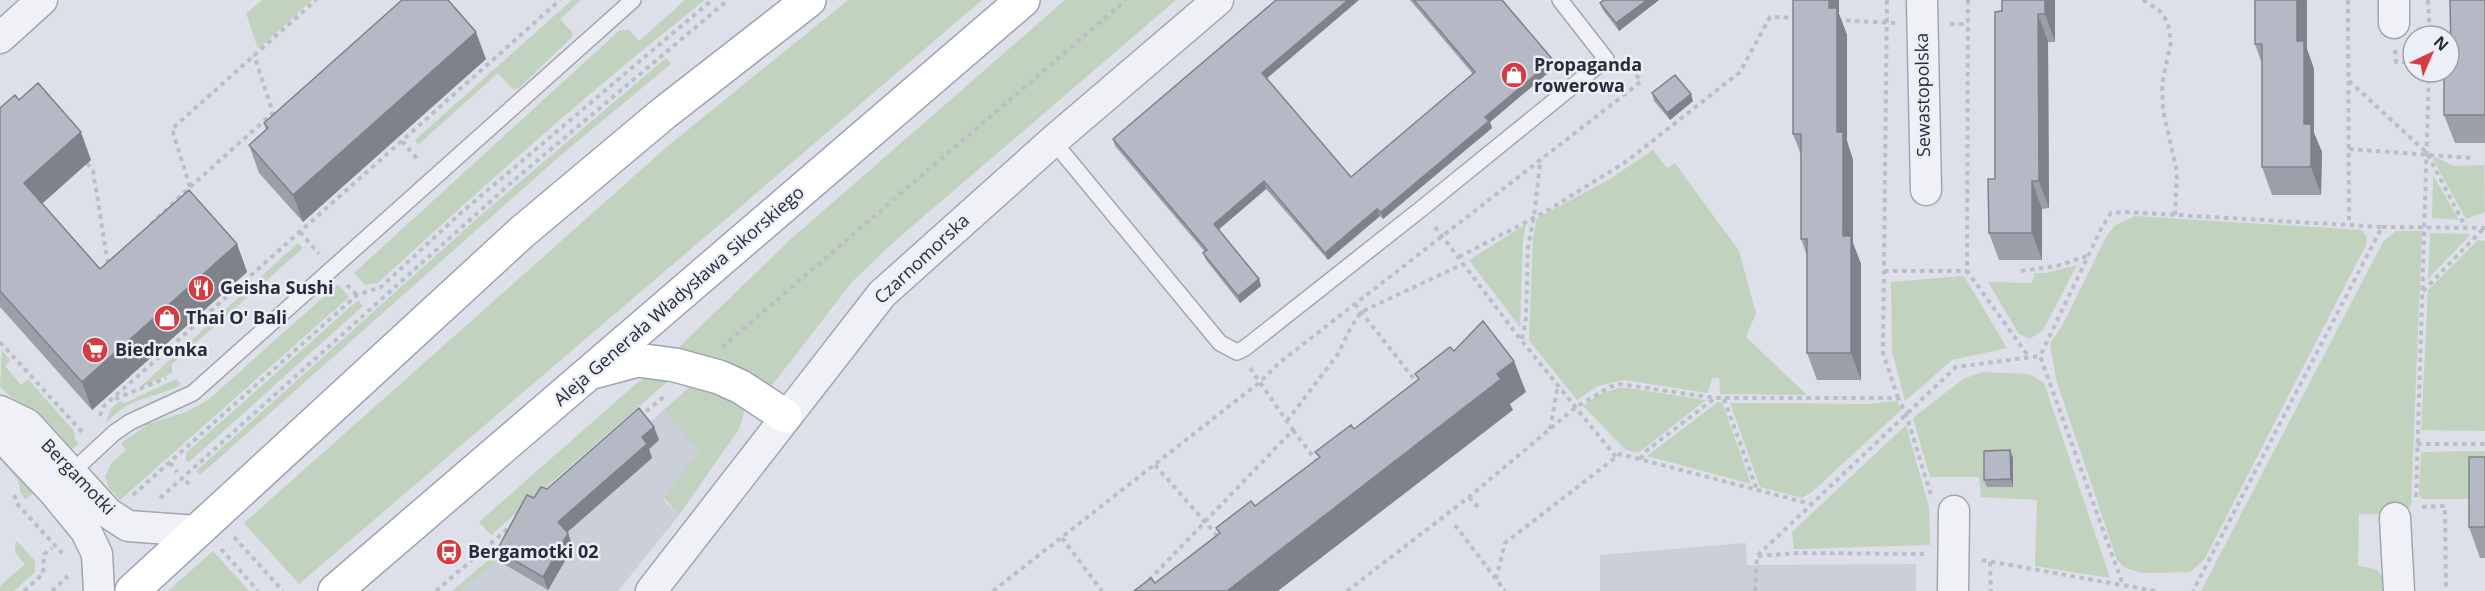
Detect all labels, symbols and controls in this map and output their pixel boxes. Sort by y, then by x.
north arrow [2401,24,2461,84]
text: N [2429,31,2454,56]
street label: Sewastopolska [1909,33,1935,157]
place label: Propaganda rowerowa [1534,52,1642,97]
shop icon: Propaganda rowerowa [1499,60,1529,90]
street label: Aleja Generała Władysława Sikorskiego [548,180,809,411]
street label: Czarnomorska [869,208,974,309]
restaurant icon: Geisha Sushi [186,273,216,303]
place label: Geisha Sushi [220,275,334,299]
shop icon: Thai O' Bali [152,303,182,333]
place label: Thai O' Bali [186,305,287,329]
supermarket icon: Biedronka [80,335,110,365]
place label: Biedronka [115,337,208,361]
street label: Bergamotki [36,433,121,519]
bus stop icon: Bergamotki 02 [434,537,464,567]
place label: Bergamotki 02 [468,539,599,563]

